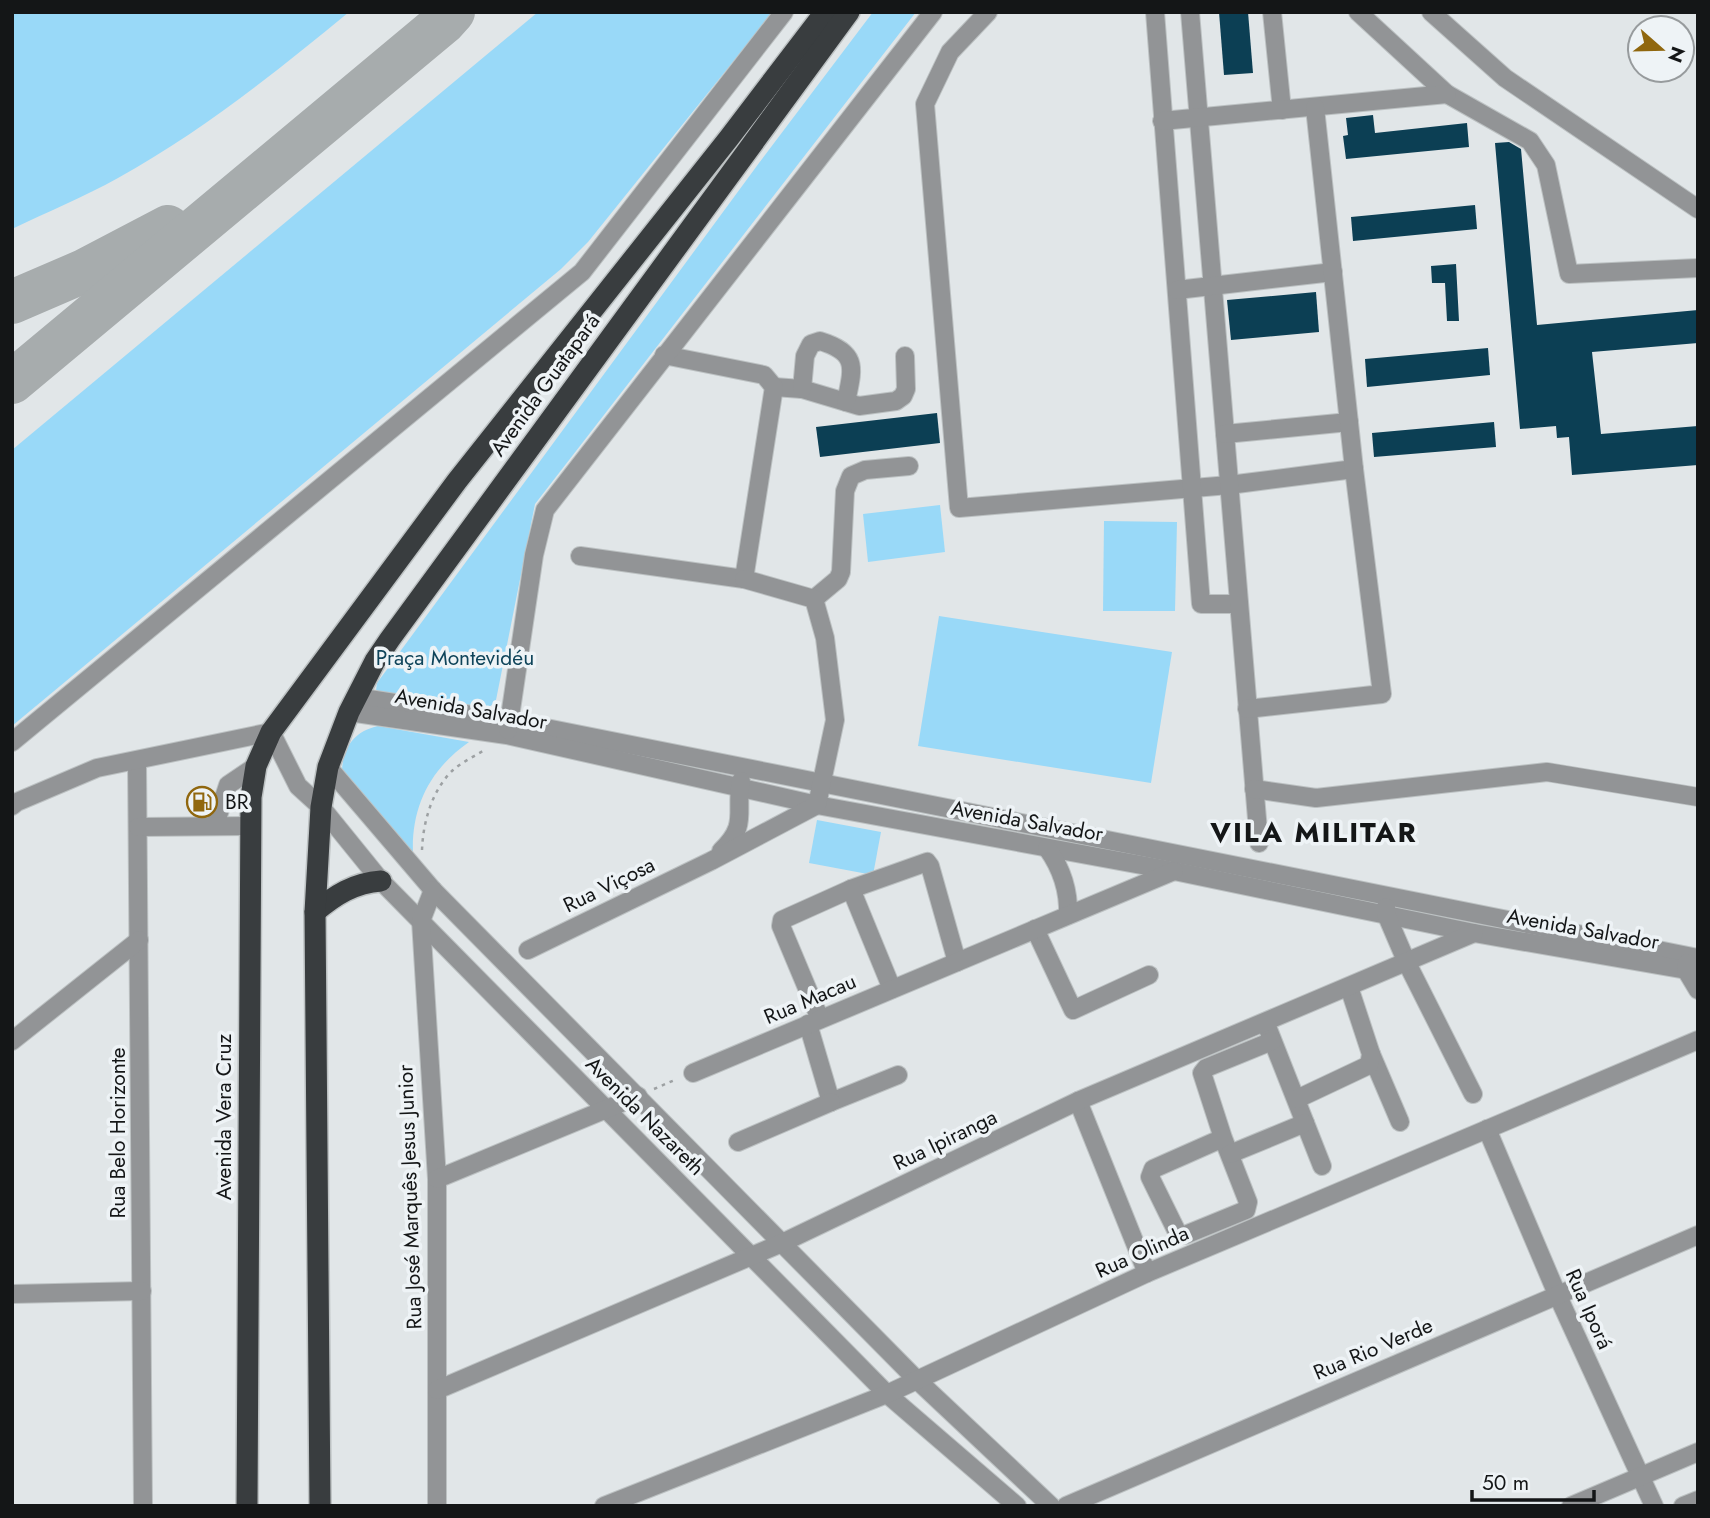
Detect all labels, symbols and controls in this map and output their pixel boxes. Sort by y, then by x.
north arrow [1626,14,1696,84]
text: N [1661,43,1692,66]
street label: Avenida Guatapará [483,308,607,462]
park label: Praça Montevidéu [376,643,534,673]
street label: Avenida Salvador [393,681,550,737]
fuel station icon: BR [185,785,219,819]
place label: BR [225,787,249,817]
street label: Avenida Salvador [949,793,1106,849]
district label: VILA MILITAR [1209,812,1418,853]
street label: Rua Viçosa [558,850,660,920]
street label: Avenida Salvador [1505,901,1662,957]
street label: Rua Macau [759,966,861,1032]
street label: Avenida Vera Cruz [209,1034,239,1200]
street label: Rua Belo Horizonte [103,1047,133,1219]
street label: Avenida Nazareth [579,1050,711,1182]
street label: Rua José Marquês Jesus Junior [390,1063,430,1330]
street label: Rua Ipiranga [888,1102,1002,1178]
street label: Rua Olinda [1091,1218,1193,1286]
street label: Rua Iporá [1558,1264,1620,1354]
street label: Rua Rio Verde [1309,1310,1438,1388]
scale bar [1472,1458,1594,1502]
text: 50 m [1482,1468,1529,1498]

